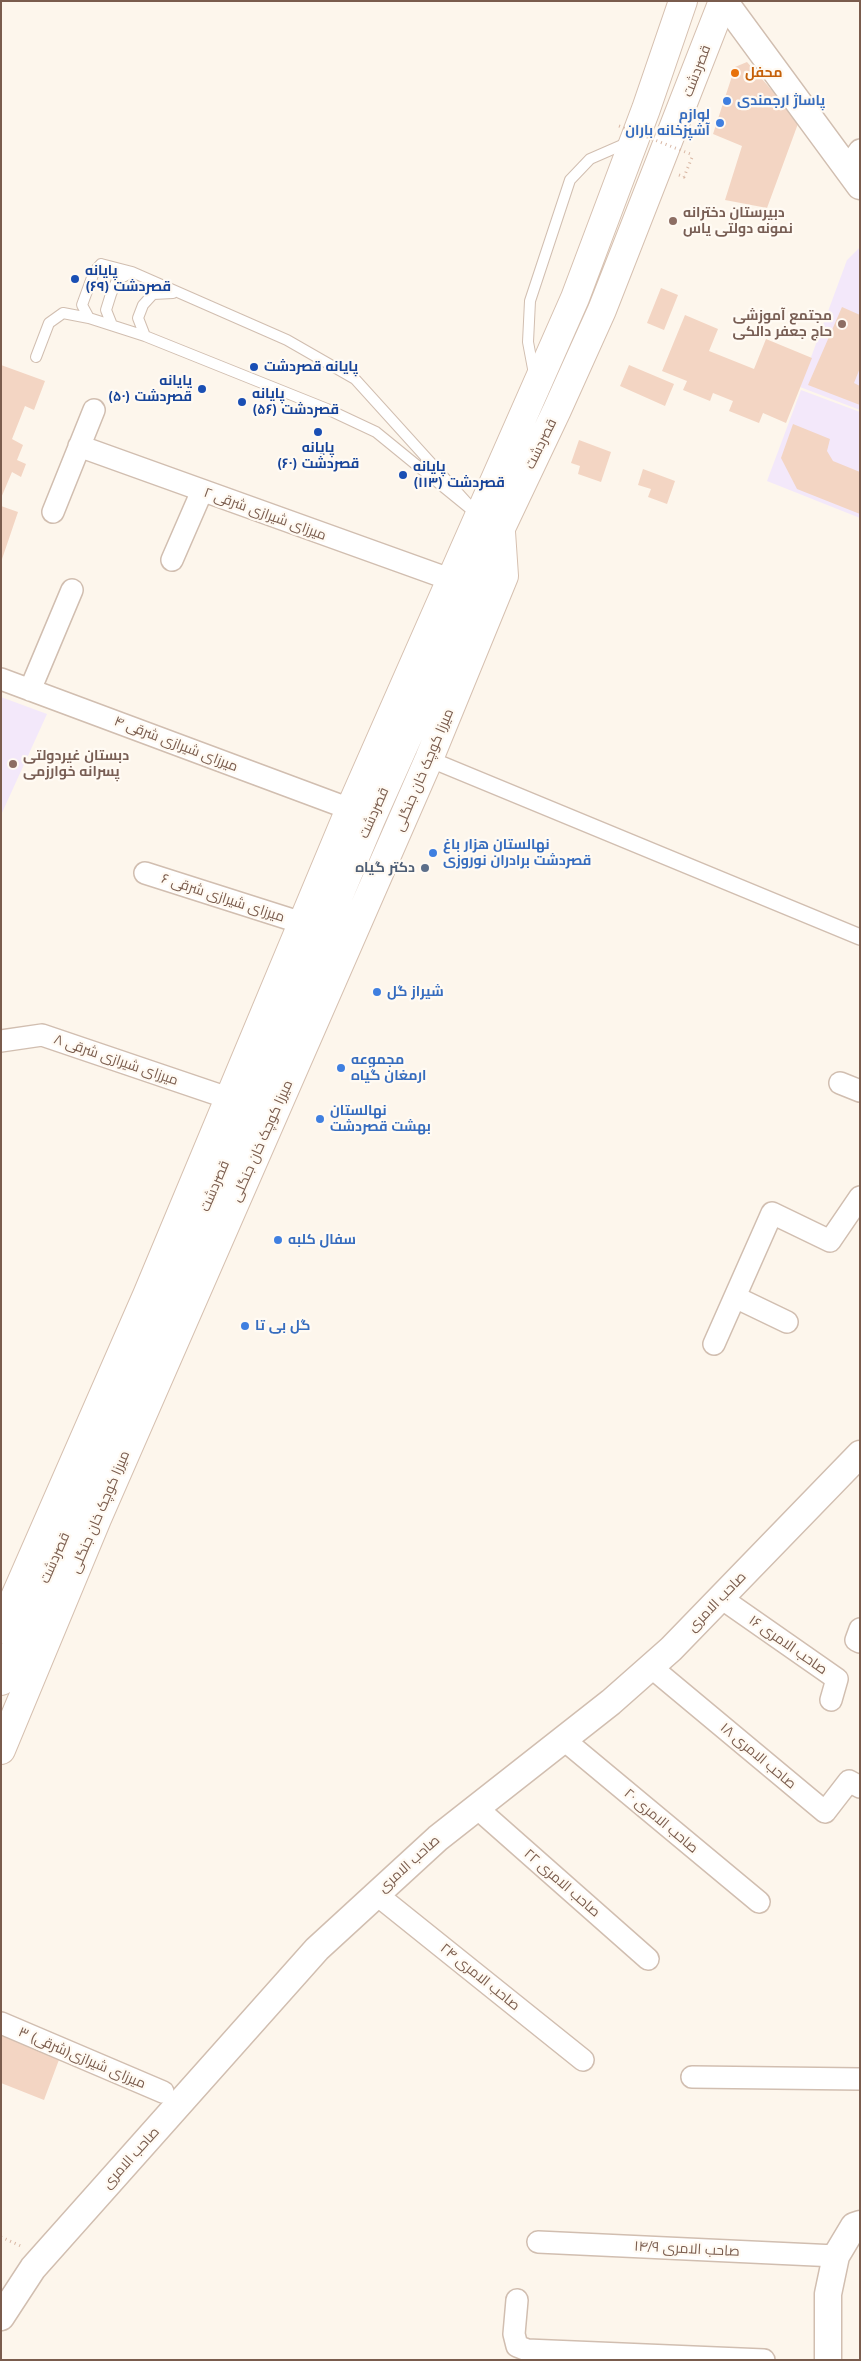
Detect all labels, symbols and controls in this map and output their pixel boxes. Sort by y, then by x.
street label: قصردشت [679,43,715,99]
place label: محفل [745,65,783,81]
marker: محفل [729,67,741,79]
place label: پاساژ ارجمندی [737,93,825,109]
marker: پاساژ ارجمندی [721,95,733,107]
place label: لوازم آشپزخانه باران [625,107,710,140]
marker: لوازم آشپزخانه باران [714,117,726,129]
place label: دبیرستان دخترانه نمونه دولتی یاس [683,205,793,238]
marker: دبیرستان دخترانه نمونه دولتی یاس [667,215,679,227]
place label: پایانه قصردشت (۶۹) [85,263,171,296]
marker: پایانه قصردشت (۶۹) [69,273,81,285]
place label: مجتمع آموزشی حاج جعفر دالکی [733,308,832,341]
marker: مجتمع آموزشی حاج جعفر دالکی [836,318,848,330]
place label: پایانه قصردشت [264,359,358,375]
marker: پایانه قصردشت [248,361,260,373]
place label: پایانه قصردشت (۵۰) [108,373,192,406]
marker: پایانه قصردشت (۵۰) [196,383,208,395]
place label: پایانه قصردشت (۵۶) [252,386,339,418]
marker: پایانه قصردشت (۵۶) [236,396,248,408]
street label: قصردشت [522,416,560,472]
marker: پایانه قصردشت (۶۰) [312,426,324,438]
place label: پایانه قصردشت (۶۰) [277,440,359,472]
place label: پایانه قصردشت (۱۱۳) [413,459,505,492]
marker: پایانه قصردشت (۱۱۳) [397,469,409,481]
street label: ۲ میرزای شیرازی شرقی [201,484,329,544]
street label: میرزا کوچک خان جنگلی [391,706,457,834]
street label: ۴ میرزای شیرازی شرقی [112,713,240,775]
place label: دبستان غیردولتی پسرانه خوارزمی [23,748,129,780]
marker: دبستان غیردولتی پسرانه خوارزمی [7,758,19,770]
street label: قصردشت [355,785,393,841]
place label: نهالستان هزار باغ قصردشت برادران نوروزی [443,837,591,870]
marker: نهالستان هزار باغ قصردشت برادران نوروزی [427,847,439,859]
place label: دکتر گیاه [355,860,415,876]
marker: دکتر گیاه [419,862,431,874]
street label: ۶ میرزای شیرازی شرقی [159,870,287,926]
place label: شیراز گل [387,984,444,1000]
marker: شیراز گل [371,986,383,998]
street label: ۸ میرزای شیرازی شرقی [52,1031,180,1089]
place label: مجموعه ارمغان گیاه [351,1052,426,1084]
marker: مجموعه ارمغان گیاه [335,1062,347,1074]
street label: میرزا کوچک خان جنگلی [228,1078,296,1204]
place label: نهالستان بهشت قصردشت [330,1103,431,1136]
marker: نهالستان بهشت قصردشت [314,1113,326,1125]
street label: قصردشت [197,1158,233,1214]
place label: سفال کلبه [288,1232,356,1248]
marker: سفال کلبه [272,1234,284,1246]
place label: گل بی تا [255,1318,310,1334]
marker: گل بی تا [239,1320,251,1332]
street label: میرزا کوچک خان جنگلی [67,1448,133,1576]
street label: قصردشت [36,1530,74,1586]
street label: صاحب الامری [684,1568,750,1636]
street label: ۱۶ صاحب الامری [746,1612,830,1678]
street label: ۱۸ صاحب الامری [717,1719,799,1793]
street label: ۲۰ صاحب الامری [621,1785,701,1857]
street label: صاحب الامری [375,1832,443,1896]
street label: ۲۲ صاحب الامری [520,1845,604,1921]
street label: ۲۴ صاحب الامری [437,1940,523,2014]
street label: ۳ میرزای شیرازی(شرقی) [16,2024,148,2092]
street label: صاحب الامری [99,2124,163,2192]
street label: ۱۴/۹ صاحب الامری [634,2238,740,2260]

